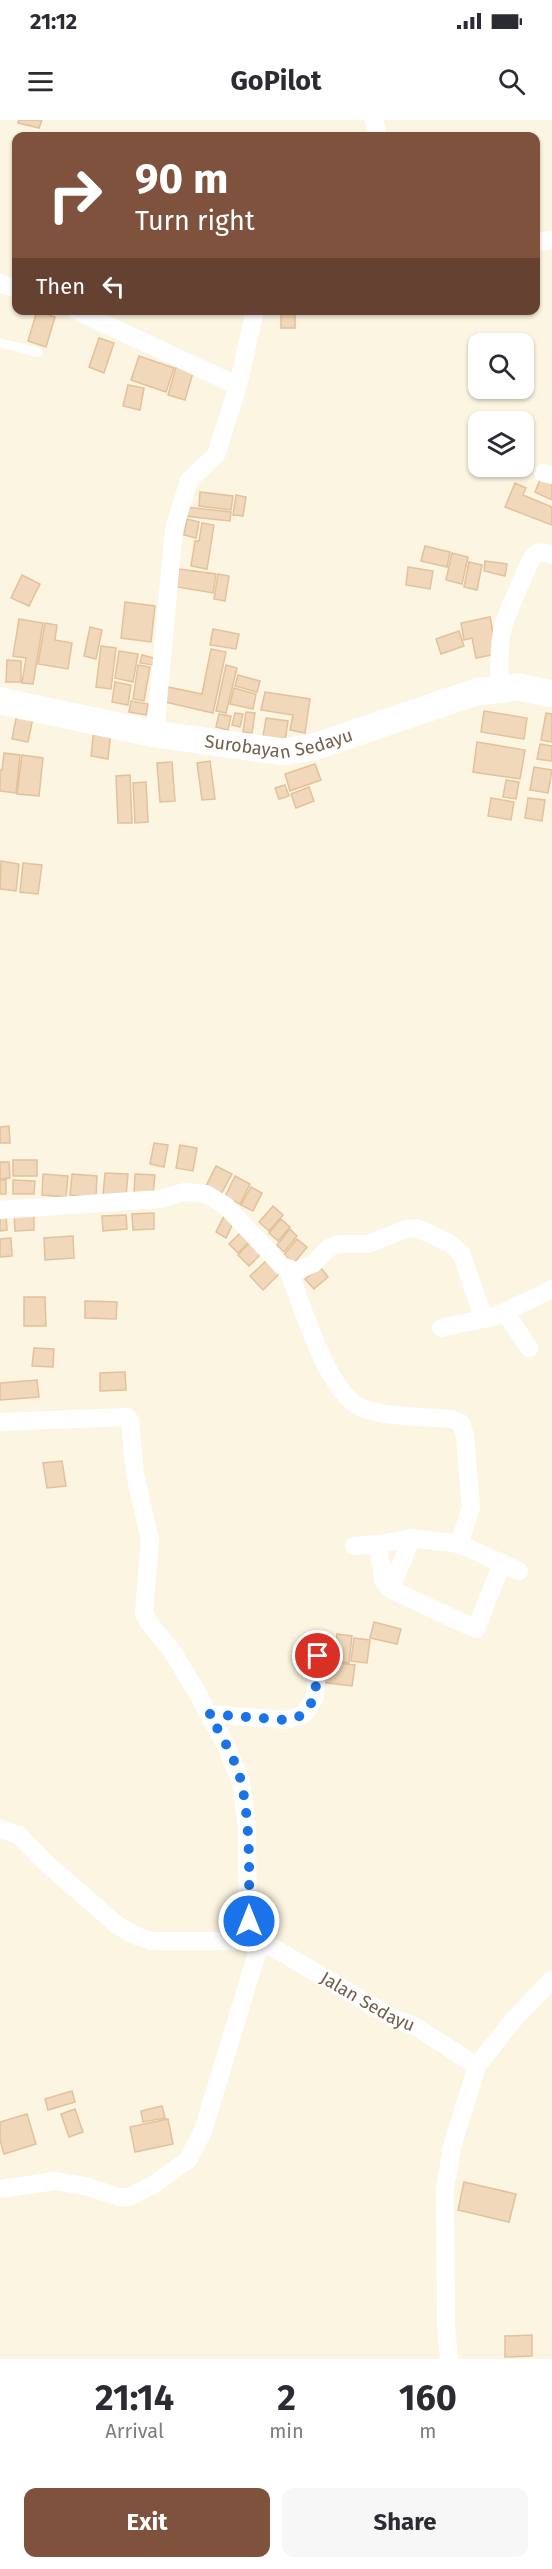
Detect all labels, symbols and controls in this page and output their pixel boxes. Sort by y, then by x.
text: 21:12 [30,8,77,35]
icon: menu [24,65,57,98]
text: GoPilot [230,65,322,97]
icon: search [495,65,528,98]
text: 90 m [135,154,229,204]
icon: right [36,156,114,234]
text: Turn right [135,205,255,237]
icon: left [97,270,130,303]
text: Then [36,273,85,300]
map controls [468,333,534,477]
button: search [468,333,534,399]
button: layers [468,411,534,477]
street label: Surobayan Sedayu [203,724,355,764]
pin [292,1630,343,1681]
icon: arrive [301,1639,334,1672]
position arrow [217,1889,281,1953]
street label: Jalan Sedayu [317,1967,418,2036]
text: 21:14 [95,2376,174,2420]
text: 2 [277,2376,296,2420]
text: 160 [399,2376,457,2420]
text: Arrival [105,2419,164,2443]
text: min [269,2419,304,2443]
text: m [419,2419,436,2443]
button: Exit [24,2488,270,2557]
button: Share [282,2488,528,2557]

